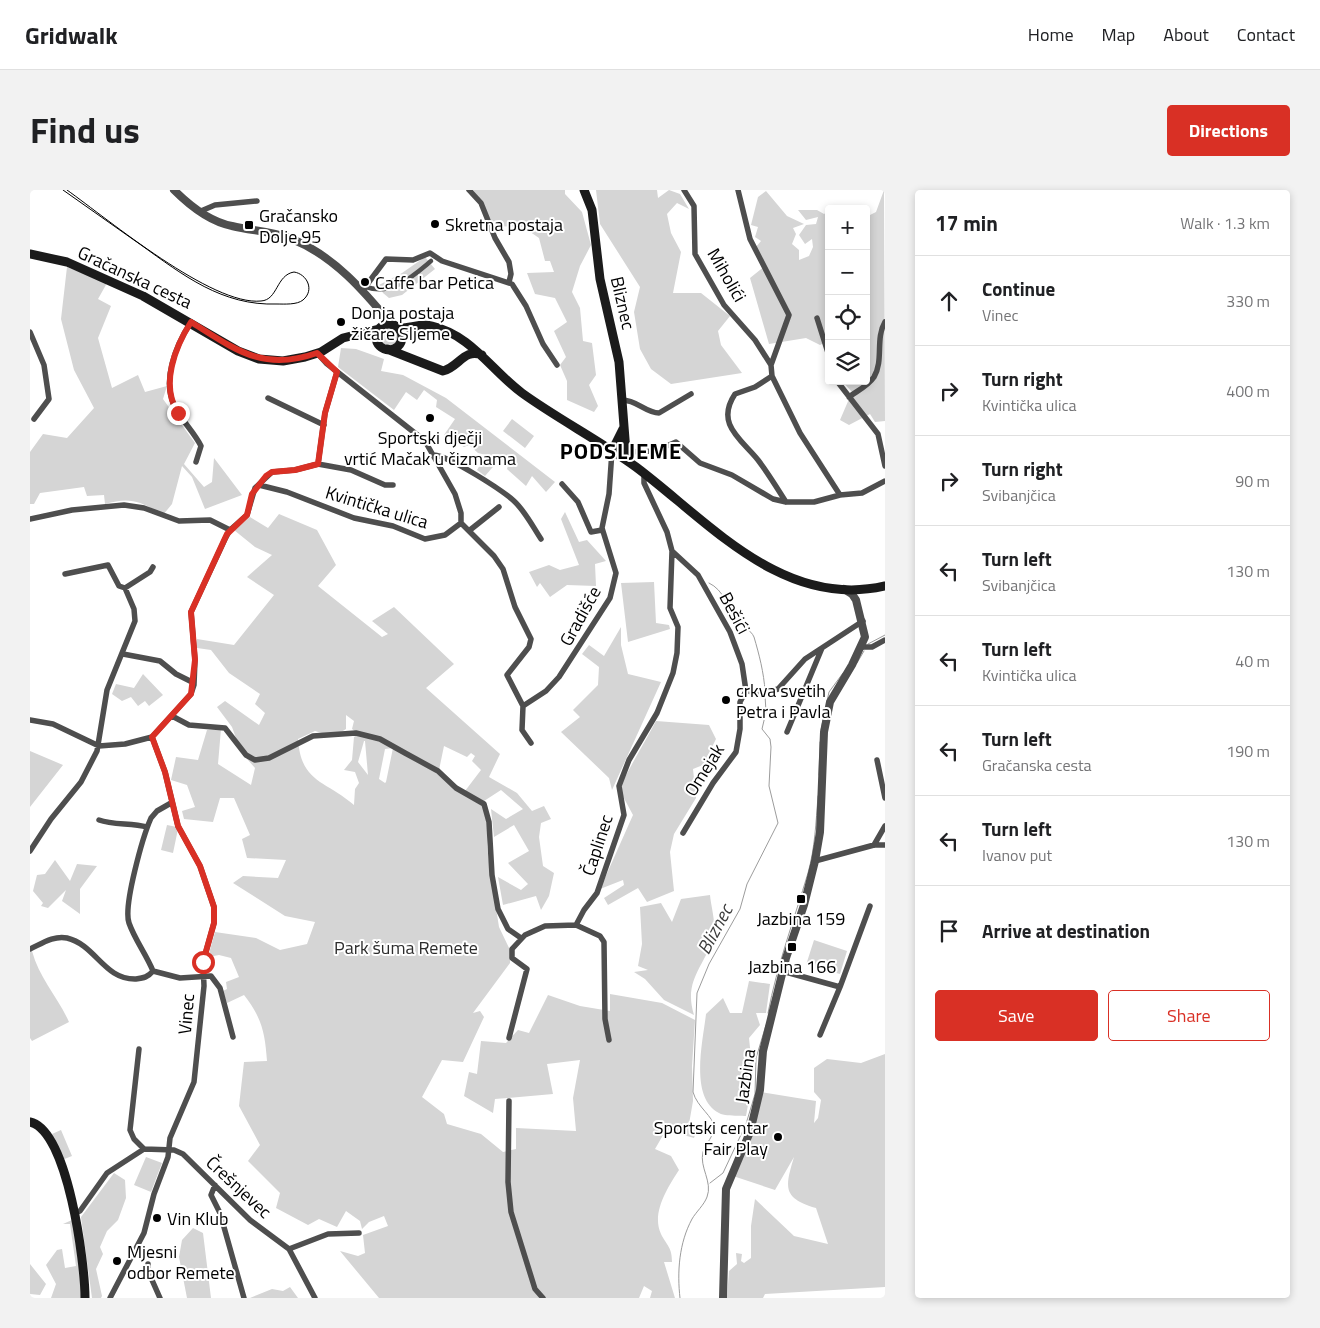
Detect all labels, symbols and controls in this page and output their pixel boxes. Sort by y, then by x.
text: Gridwalk [25,17,118,53]
text: Home [1028,21,1074,48]
text: Map [1102,21,1135,48]
text: About [1163,21,1209,48]
text: Contact [1237,21,1295,48]
text: Find us [30,103,140,157]
button: Directions [1167,105,1290,156]
place label: Gračansko Dolje 95 [259,202,338,250]
map controls [825,205,870,385]
button: + [825,205,870,250]
text: 17 min [935,207,998,239]
place label: Skretna postaja [445,211,563,238]
text: Walk · 1.3 km [1180,211,1270,235]
marker: Skretna postaja [429,218,441,230]
marker: Gračansko Dolje 95 [243,219,255,231]
street label: Gračanska cesta [73,239,197,315]
street label: Miholići [701,243,753,307]
button: − [825,250,870,295]
place label: Caffe bar Petica [375,269,494,296]
street label: Bliznec [604,274,642,332]
text: Continue [982,274,1055,303]
marker: Caffe bar Petica [359,276,371,288]
icon: ahead [935,287,963,315]
text: 330 m [1226,289,1270,313]
button: locate [825,295,870,340]
place label: Donja postaja žičare Sljeme [351,299,454,347]
text: Vinec [982,303,1018,327]
marker: Donja postaja žičare Sljeme [335,316,347,328]
button: layers [825,340,870,385]
text: Turn right [982,364,1063,393]
icon: right [935,377,963,405]
text: 400 m [1226,379,1270,403]
text: Kvintička ulica [982,393,1076,417]
route end [167,402,190,425]
marker: Sportski dječji vrtić Mačak u čizmama [424,412,436,424]
place label: Sportski dječji vrtić Mačak u čizmama [344,424,516,472]
district label: PODSLJEME [560,434,682,468]
text: Turn right [982,454,1063,483]
icon: right [935,467,963,495]
text: 90 m [1235,469,1270,493]
street label: Kvintička ulica [322,479,432,535]
text: Svibanjčica [982,483,1056,507]
text: Turn left [982,544,1052,573]
icon: left [935,557,963,585]
text: 130 m [1226,559,1270,583]
text: Svibanjčica [982,573,1056,597]
street label: Gradišće [552,581,608,651]
street label: Bešići [713,587,757,639]
text: Turn left [982,634,1052,663]
icon: left [935,647,963,675]
text: 40 m [1235,649,1270,673]
text: Kvintička ulica [982,663,1076,687]
place label: crkva svetih Petra i Pavla [736,677,830,725]
marker: crkva svetih Petra i Pavla [720,694,732,706]
text: Turn left [982,724,1052,753]
icon: left [935,737,963,765]
street label: Omejak [677,738,731,802]
text: 190 m [1226,739,1270,763]
text: Gračanska cesta [982,753,1092,777]
street label: Čaplinec [574,811,620,879]
text: Turn left [982,814,1052,843]
icon: left [935,827,963,855]
text: 130 m [1226,829,1270,853]
text: Ivanov put [982,843,1052,867]
marker: Jazbina 159 [795,893,807,905]
water label: Bliznec [689,897,740,959]
place label: Jazbina 159 [757,905,845,932]
text: Arrive at destination [982,916,1150,945]
icon: arrive [935,917,963,945]
park label: Park šuma Remete [334,934,478,961]
marker: Jazbina 166 [786,941,798,953]
route start [192,951,215,974]
place label: Jazbina 166 [748,953,836,980]
button: Save [935,990,1098,1041]
button: Share [1108,990,1270,1041]
street label: Vinec [171,992,201,1036]
street label: Jazbina [728,1047,762,1105]
place label: Sportski centar Fair Play [654,1114,768,1162]
marker: Sportski centar Fair Play [772,1131,784,1143]
street label: Črešnjevec [200,1149,278,1225]
place label: Vin Klub [167,1205,228,1232]
marker: Vin Klub [151,1212,163,1224]
place label: Mjesni odbor Remete [127,1238,235,1286]
marker: Mjesni odbor Remete [111,1255,123,1267]

